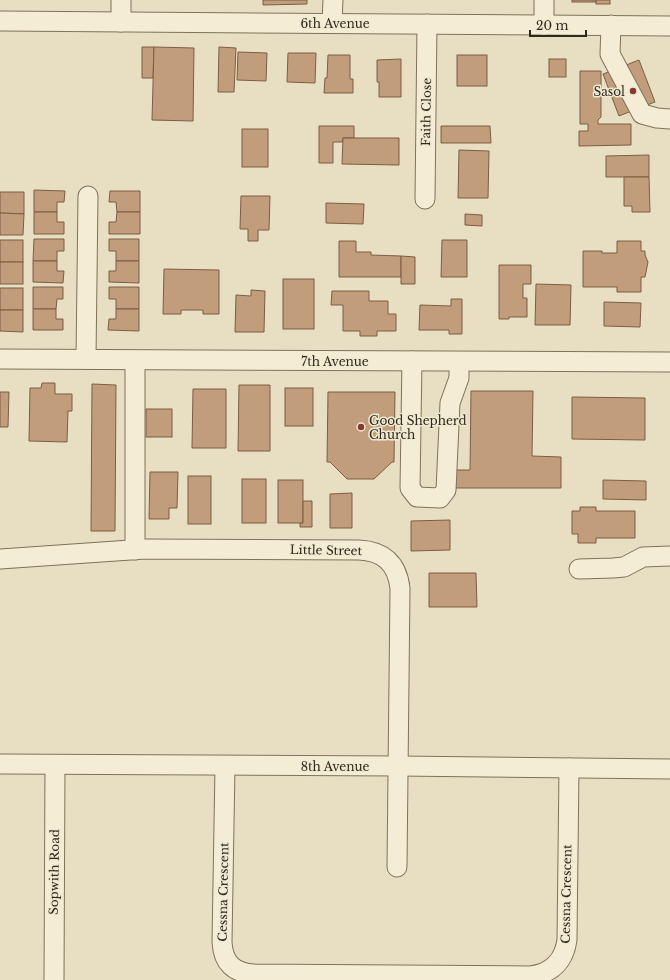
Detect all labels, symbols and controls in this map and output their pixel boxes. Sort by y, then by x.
scale bar [530,12,586,38]
street label: 6th Avenue [300,16,370,31]
text: 20 m [536,18,568,33]
street label: Faith Close [418,78,434,146]
place label: Sasol [593,84,625,99]
marker: Sasol [628,86,638,96]
street label: 7th Avenue [301,354,369,369]
place label: Good Shepherd Church [369,413,467,442]
marker: Good Shepherd Church [356,422,366,432]
street label: Little Street [290,542,363,558]
street label: 8th Avenue [301,759,369,774]
street label: Sopwith Road [46,829,62,915]
street label: Cessna Crescent [215,842,231,942]
street label: Cessna Crescent [558,844,574,944]

